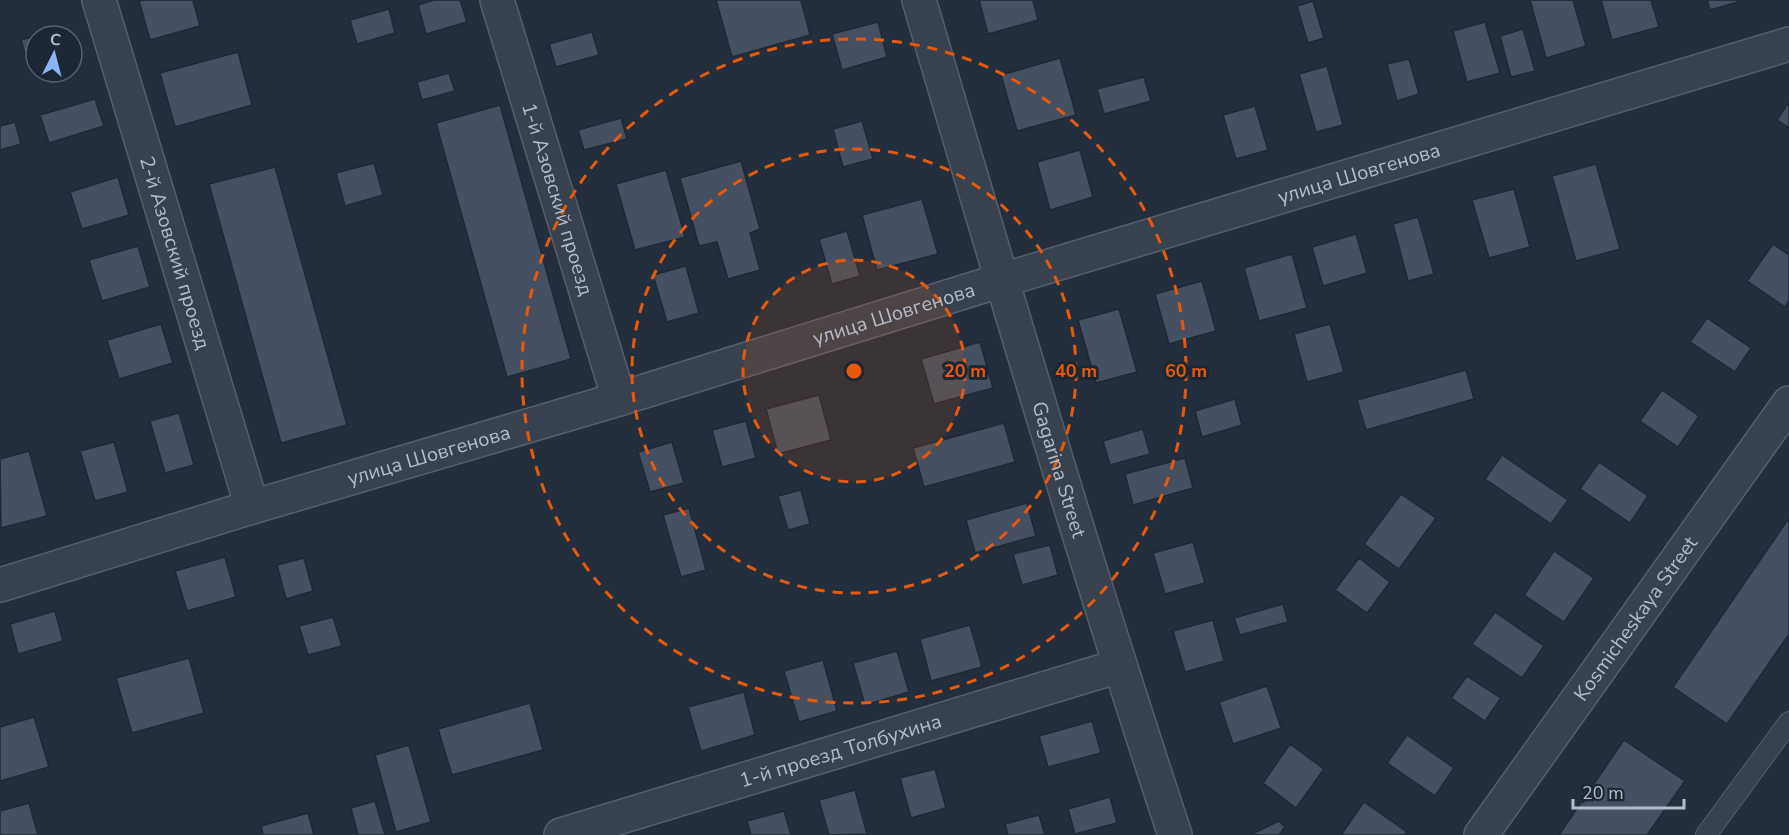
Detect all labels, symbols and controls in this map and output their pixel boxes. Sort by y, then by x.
north arrow [24,24,84,84]
text: С [49,29,62,52]
street label: 1-й Азовский проезд [515,99,600,299]
street label: улица Шовгенова [1274,136,1444,211]
street label: 2-й Азовский проезд [133,153,217,353]
street label: улица Шовгенова [809,276,978,352]
text: 20 m [944,359,986,383]
text: 40 m [1055,359,1097,383]
text: 60 m [1165,359,1207,383]
centre of rings [844,361,864,381]
street label: Gagarina Street [1025,398,1093,542]
street label: улица Шовгенова [344,419,514,492]
street label: Kosmicheskaya Street [1568,530,1704,707]
street label: 1-й проезд Толбухина [736,708,945,794]
scale bar [1573,772,1684,810]
text: 20 m [1582,781,1624,805]

